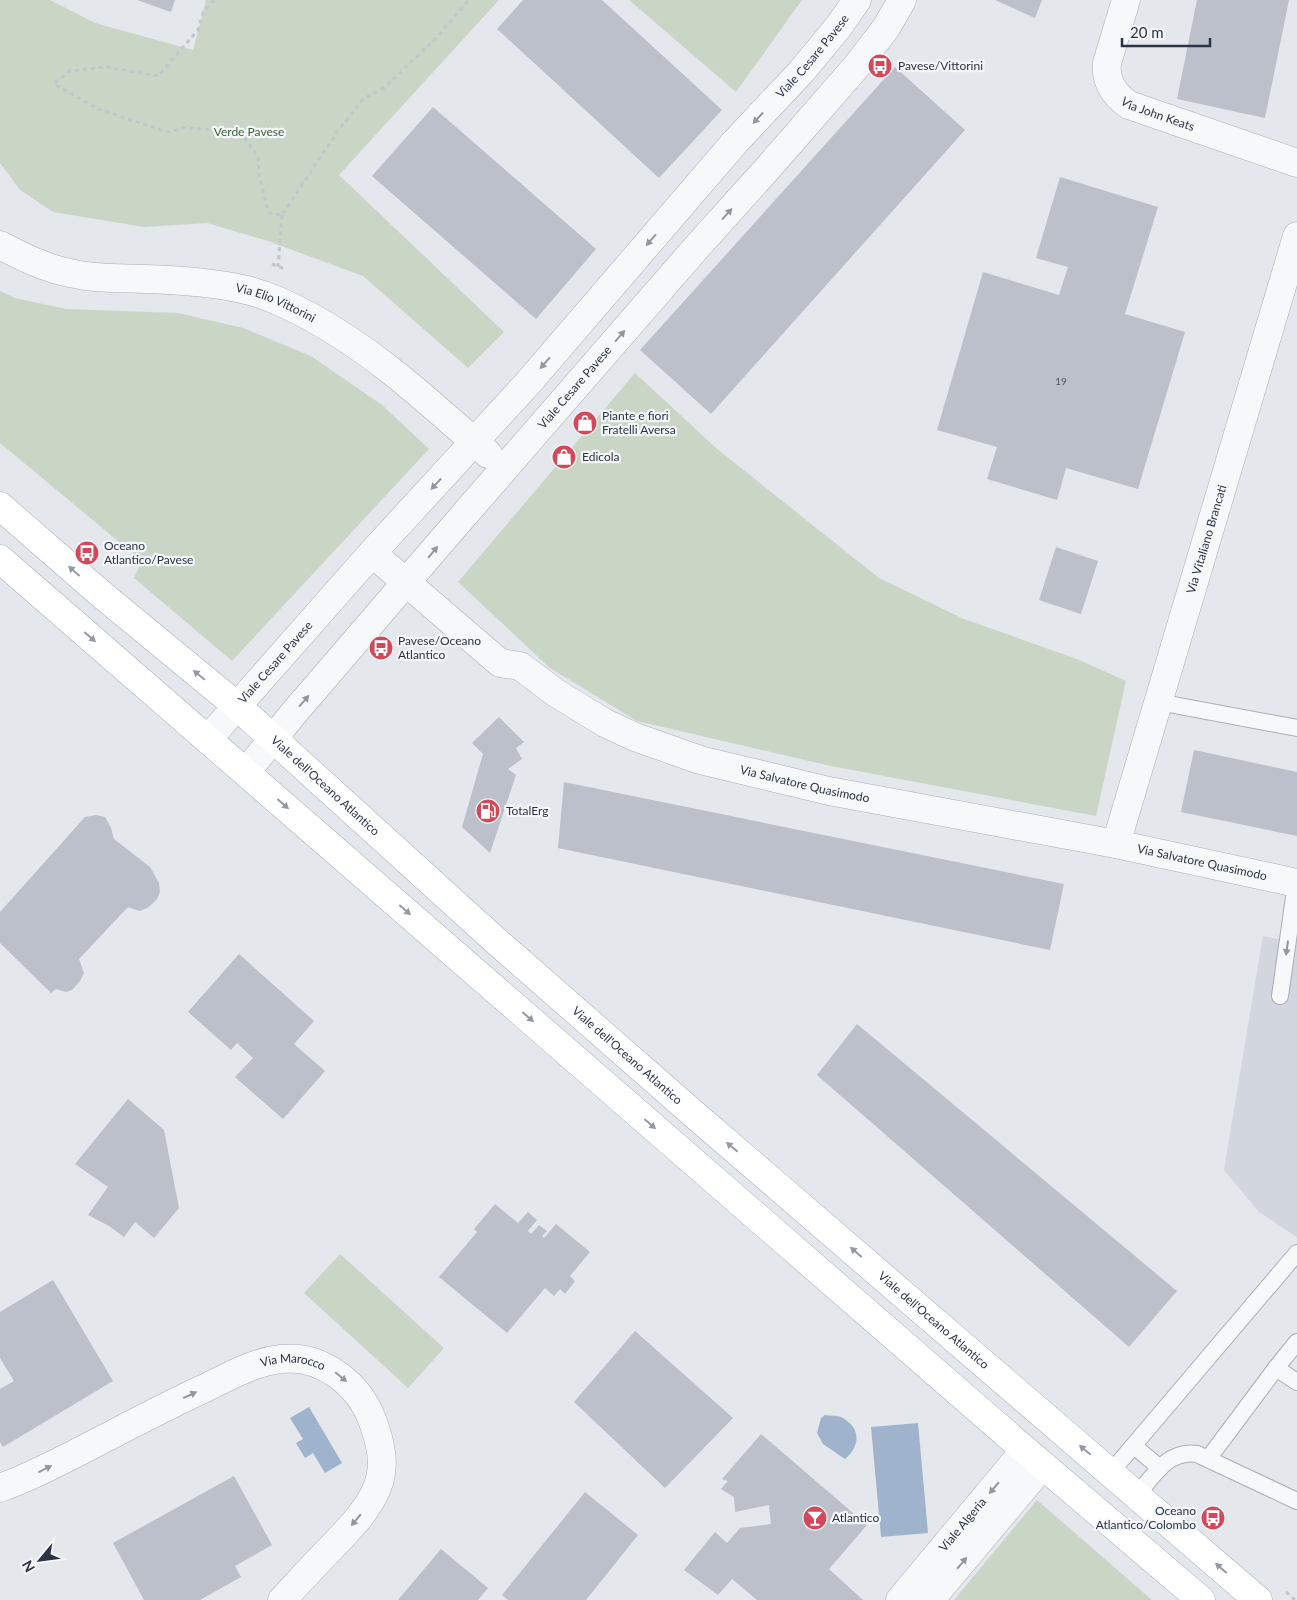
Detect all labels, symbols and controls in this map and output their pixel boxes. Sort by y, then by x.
street label: Viale Cesare Pavese [772,11,852,101]
scale bar [1122,15,1210,47]
text: 20 m [1130,23,1164,41]
bus stop icon: Pavese/Vittorini [867,53,893,79]
place label: Pavese/Vittorini [898,58,983,73]
street label: Via John Keats [1118,94,1197,134]
one-way arrow [752,111,764,123]
park label: Verde Pavese [214,124,284,139]
one-way arrow [721,208,733,220]
one-way arrow [645,233,657,245]
street label: Via Elio Vittorini [234,280,319,325]
one-way arrow [614,331,626,343]
street label: Viale Cesare Pavese [534,343,615,432]
one-way arrow [540,357,551,369]
house number: 19 [1055,375,1067,387]
place label: Piante e fiori Fratelli Aversa [602,408,676,437]
shop icon: Piante e fiori Fratelli Aversa [572,410,598,436]
shop icon: Edicola [551,444,577,470]
place label: Edicola [582,449,620,464]
one-way arrow [431,477,442,490]
street label: Via Vitaliano Brancati [1183,483,1230,595]
place label: Oceano Atlantico/Pavese [104,538,193,567]
bus stop icon: Oceano Atlantico/Pavese [74,540,100,566]
one-way arrow [428,545,439,558]
one-way arrow [69,565,81,577]
street label: Viale Cesare Pavese [235,618,315,707]
one-way arrow [83,631,96,642]
place label: Pavese/Oceano Atlantico [398,633,481,662]
bus stop icon: Pavese/Oceano Atlantico [368,635,394,661]
one-way arrow [193,669,206,680]
one-way arrow [299,695,310,708]
street label: Viale dell'Oceano Atlantico [268,732,383,839]
street label: Via Salvatore Quasimodo [738,762,871,805]
one-way arrow [276,798,289,809]
fuel station icon: TotalErg [475,798,501,824]
place label: TotalErg [506,803,549,818]
street label: Via Salvatore Quasimodo [1136,841,1269,883]
one-way arrow [399,905,412,916]
one-way arrow [1282,941,1290,957]
street label: Viale dell'Oceano Atlantico [569,1003,686,1108]
one-way arrow [521,1011,533,1023]
one-way arrow [644,1118,656,1130]
one-way arrow [727,1141,739,1153]
one-way arrow [850,1247,863,1258]
street label: Viale dell'Oceano Atlantico [875,1268,992,1372]
street label: Via Marocco [258,1350,328,1373]
one-way arrow [334,1372,347,1383]
one-way arrow [183,1391,197,1399]
one-way arrow [1079,1445,1092,1456]
one-way arrow [38,1465,52,1473]
one-way arrow [988,1481,1000,1493]
street label: Viale Algeria [936,1494,989,1554]
place label: Oceano Atlantico/Colombo [1096,1503,1196,1532]
bar icon: Atlantico [802,1505,828,1531]
bus stop icon: Oceano Atlantico/Colombo [1200,1505,1226,1531]
place label: Atlantico [832,1510,879,1525]
one-way arrow [351,1513,362,1526]
north arrow [15,1535,65,1585]
one-way arrow [956,1556,967,1569]
text: N [18,1558,38,1575]
one-way arrow [1215,1563,1227,1574]

